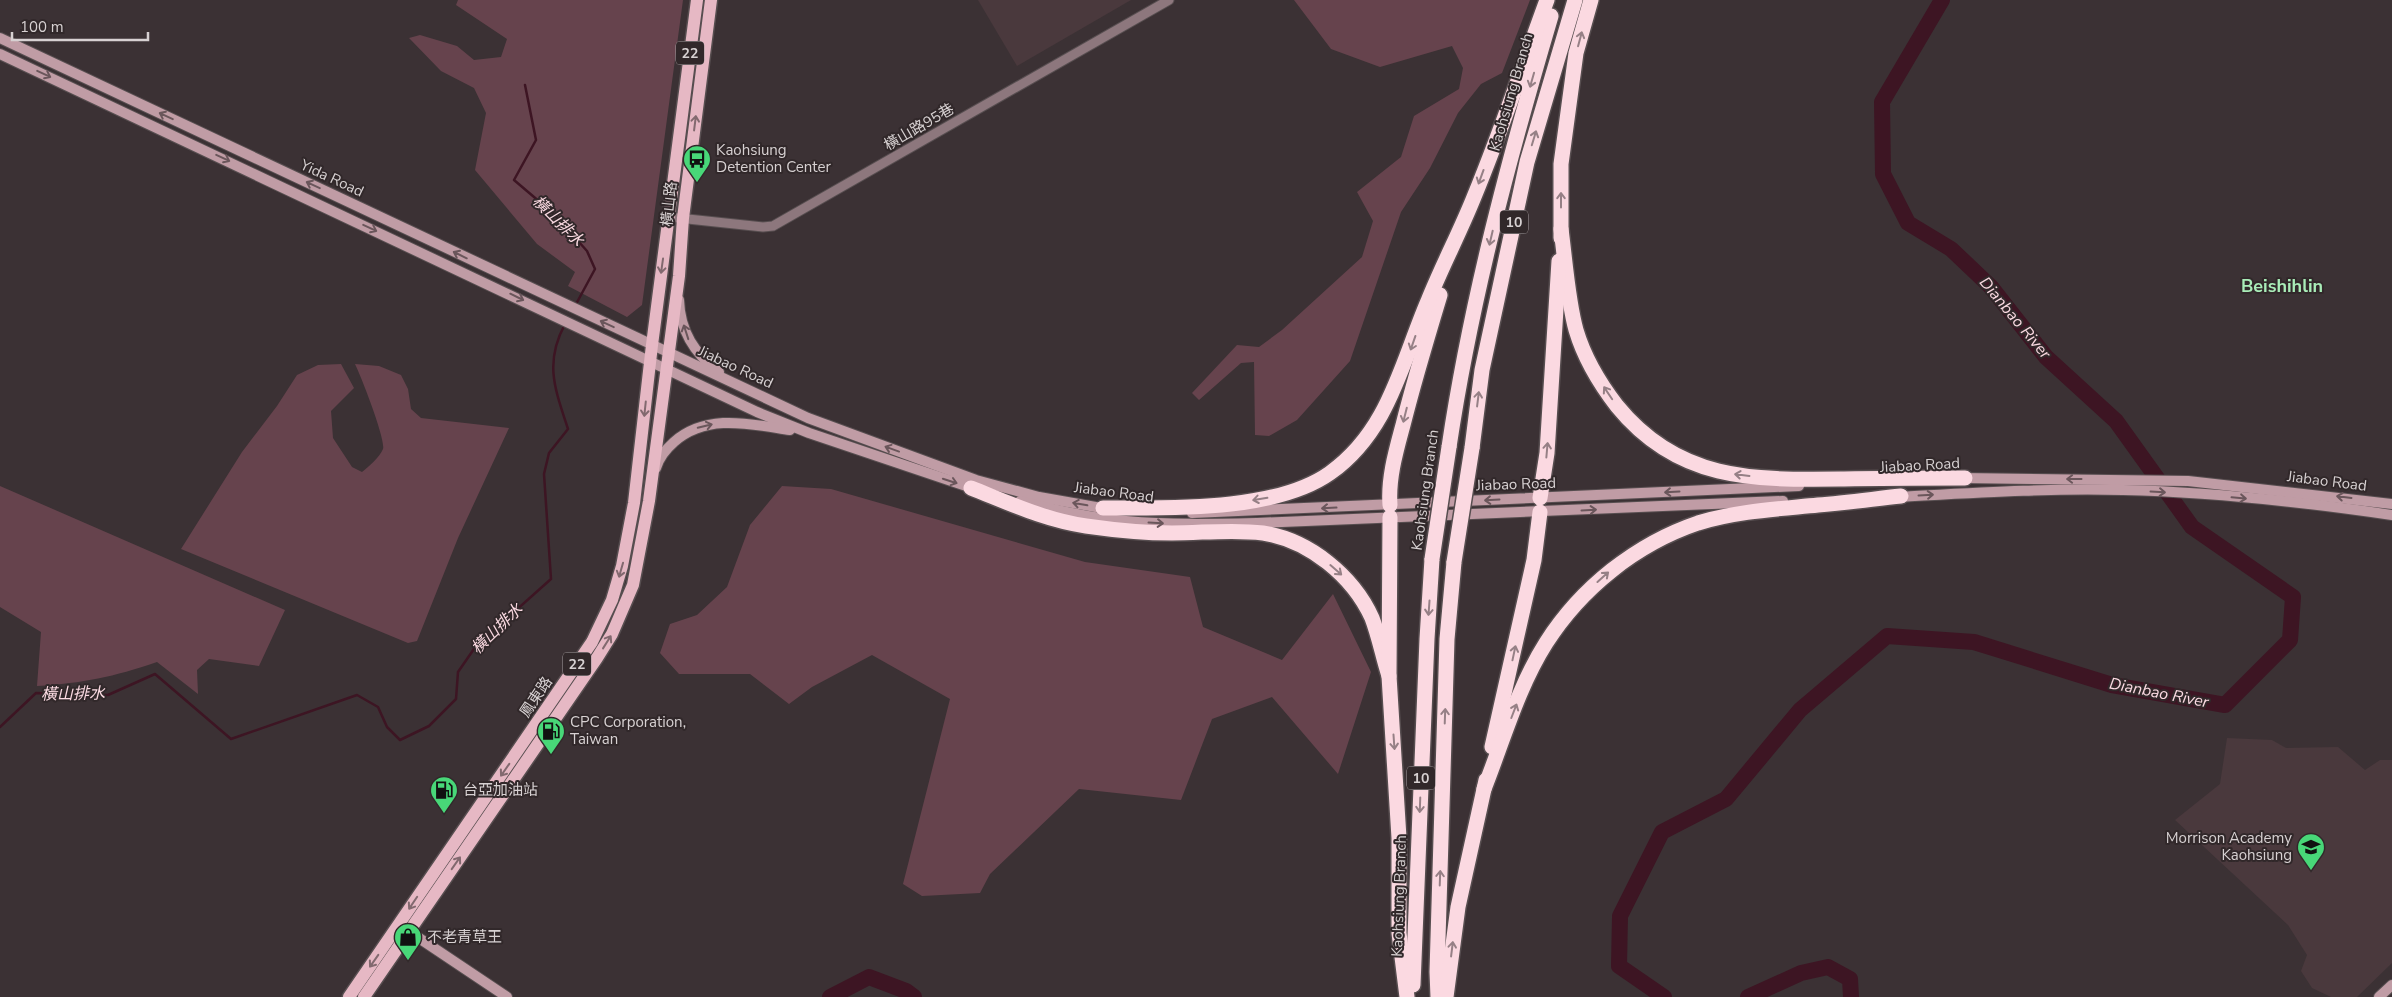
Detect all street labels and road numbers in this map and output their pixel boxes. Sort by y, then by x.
street label: Kaohsiung Branch [1485,31,1537,153]
road number: 22 [676,42,704,64]
street label: 橫山路95巷 [880,99,958,155]
street label: Yida Road [296,154,367,201]
street label: 橫山路 [657,181,681,227]
road number: 10 [1500,210,1528,233]
street label: Jiabao Road [695,341,777,393]
street label: Kaohsiung Branch [1407,428,1443,552]
street label: Jiabao Road [1878,453,1961,477]
street label: Jiabao Road [2285,466,2368,496]
street label: Jiabao Road [1475,473,1556,495]
street label: Jiabao Road [1072,477,1155,507]
road number: 22 [563,652,591,676]
street label: 鳳東路 [515,673,557,721]
road number: 10 [1407,766,1435,790]
street label: Kaohsiung Branch [1387,835,1411,957]

